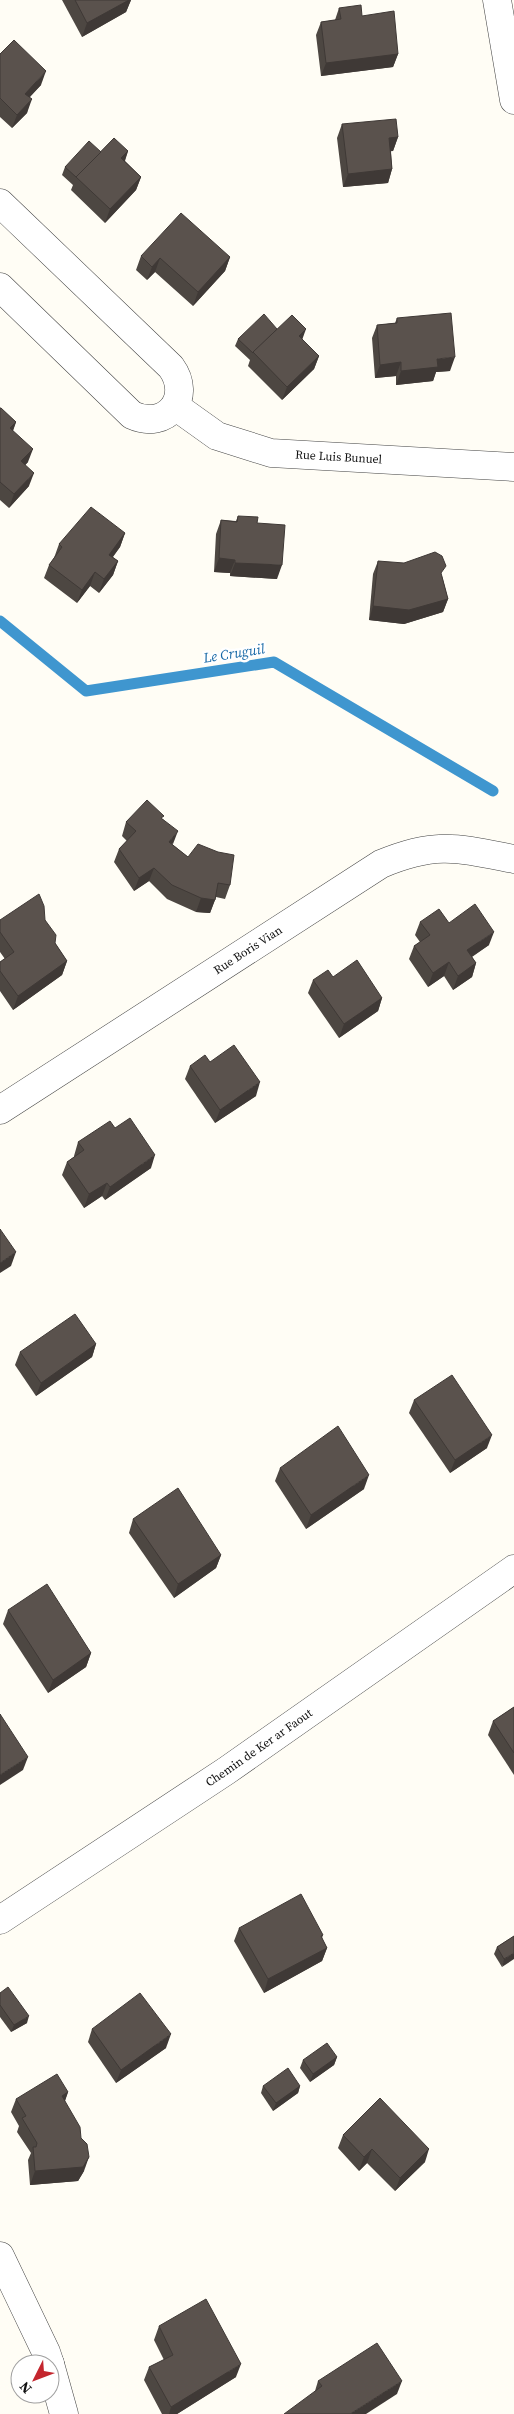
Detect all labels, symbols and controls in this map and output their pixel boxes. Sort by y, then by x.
street label: Rue Luis Bunuel [295,446,383,467]
water label: Le Cruguil [201,638,266,668]
street label: Rue Boris Vian [210,922,285,978]
street label: Chemin de Ker ar Faout [202,1705,316,1790]
north arrow [10,2354,60,2404]
text: N [14,2377,36,2398]

